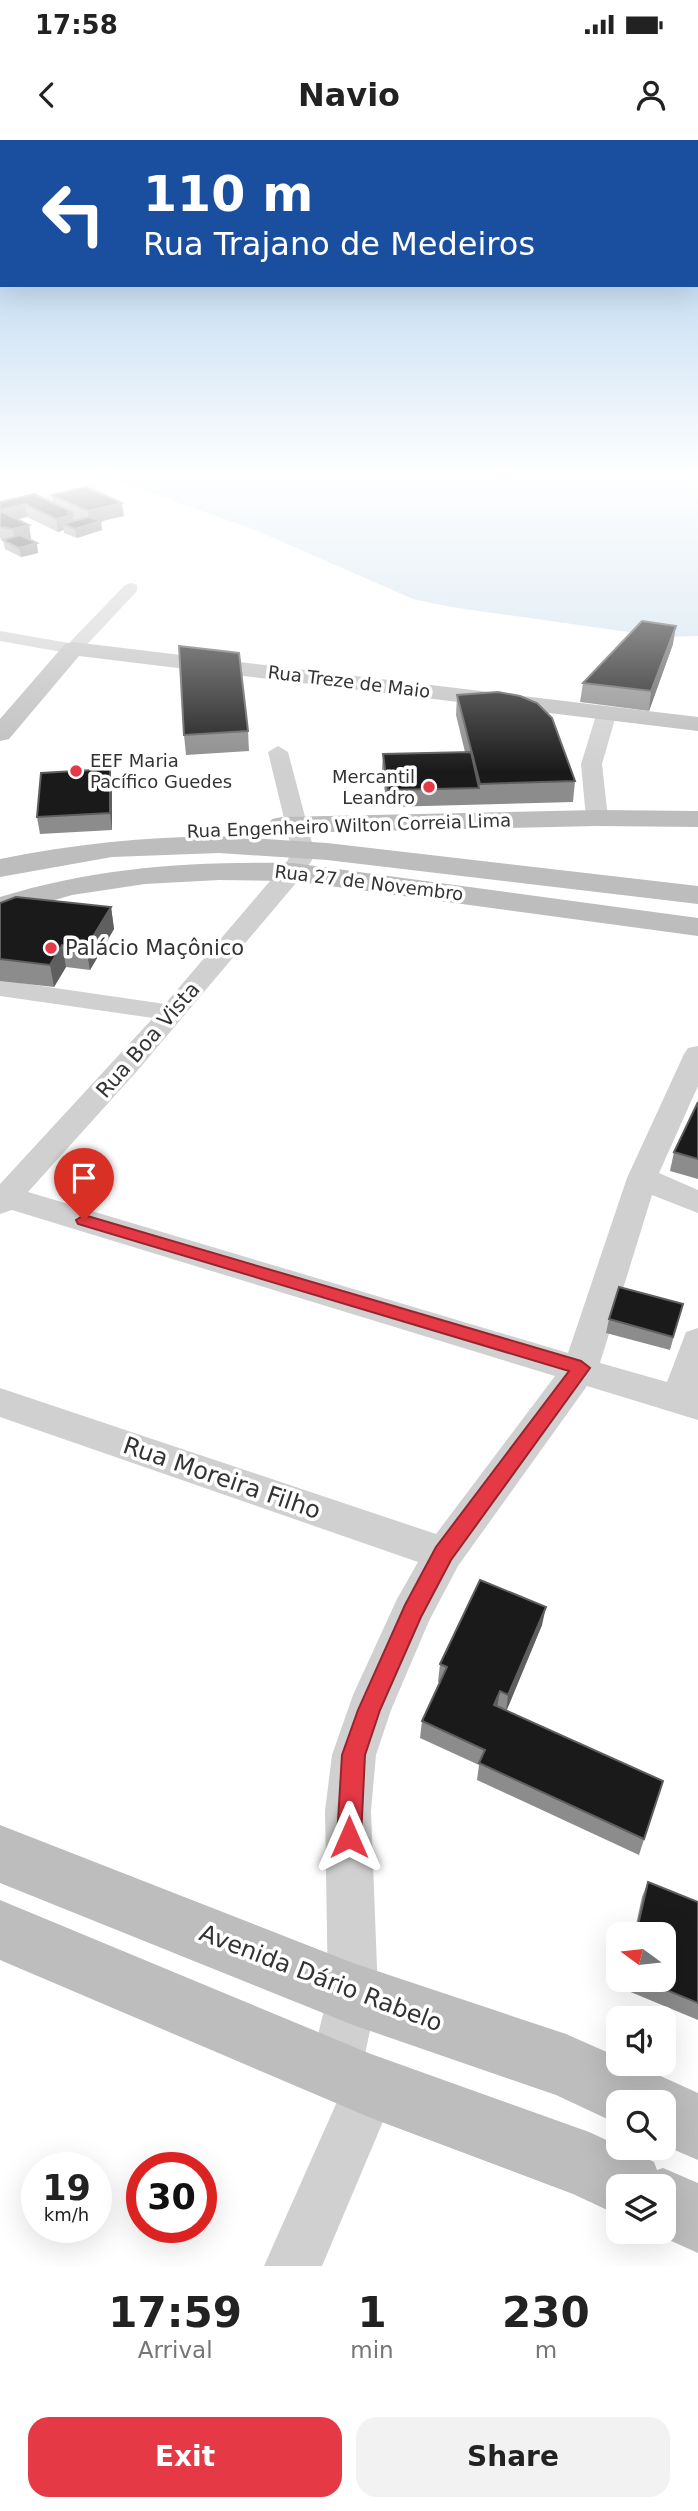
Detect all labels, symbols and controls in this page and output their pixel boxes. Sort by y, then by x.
text: 17:58 [35,10,118,40]
icon: back [28,76,66,114]
text: Navio [298,76,400,114]
icon: person [632,76,670,114]
text: 110 m [143,166,313,223]
icon: left [28,168,119,259]
text: Rua Trajano de Medeiros [143,225,535,263]
street label: Rua Treze de Maio [267,661,431,702]
place label: EEF Maria Pacífico Guedes [90,750,232,792]
marker: EEF Maria Pacífico Guedes [68,763,84,779]
place label: Mercantil Leandro [332,766,415,808]
marker: Mercantil Leandro [421,779,437,795]
street label: Rua Engenheiro Wilton Correia Lima [186,809,511,842]
street label: Rua 27 de Novembro [274,861,465,904]
place label: Palácio Maçônico [65,936,244,960]
marker: Palácio Maçônico [43,940,59,956]
street label: Rua Boa Vista [91,977,205,1103]
pin [54,1148,114,1220]
icon: arrive [65,1159,103,1197]
street label: Rua Moreira Filho [120,1431,324,1525]
position arrow [312,1800,386,1874]
street label: Avenida Dário Rabelo [196,1919,446,2037]
north arrow [606,1922,676,1992]
map controls [606,1922,676,2244]
button: sound [606,2006,676,2076]
button: search [606,2090,676,2160]
speed limit sign: 30 [126,2152,217,2243]
text: 19 [42,2168,91,2208]
button: layers [606,2174,676,2244]
text: km/h [44,2204,89,2225]
text: 17:59 [108,2288,242,2337]
text: 1 [357,2288,387,2337]
text: 230 [502,2288,590,2337]
text: Arrival [138,2337,213,2363]
text: min [350,2337,394,2363]
text: m [535,2337,557,2363]
button: Exit [28,2417,342,2497]
button: Share [356,2417,670,2497]

